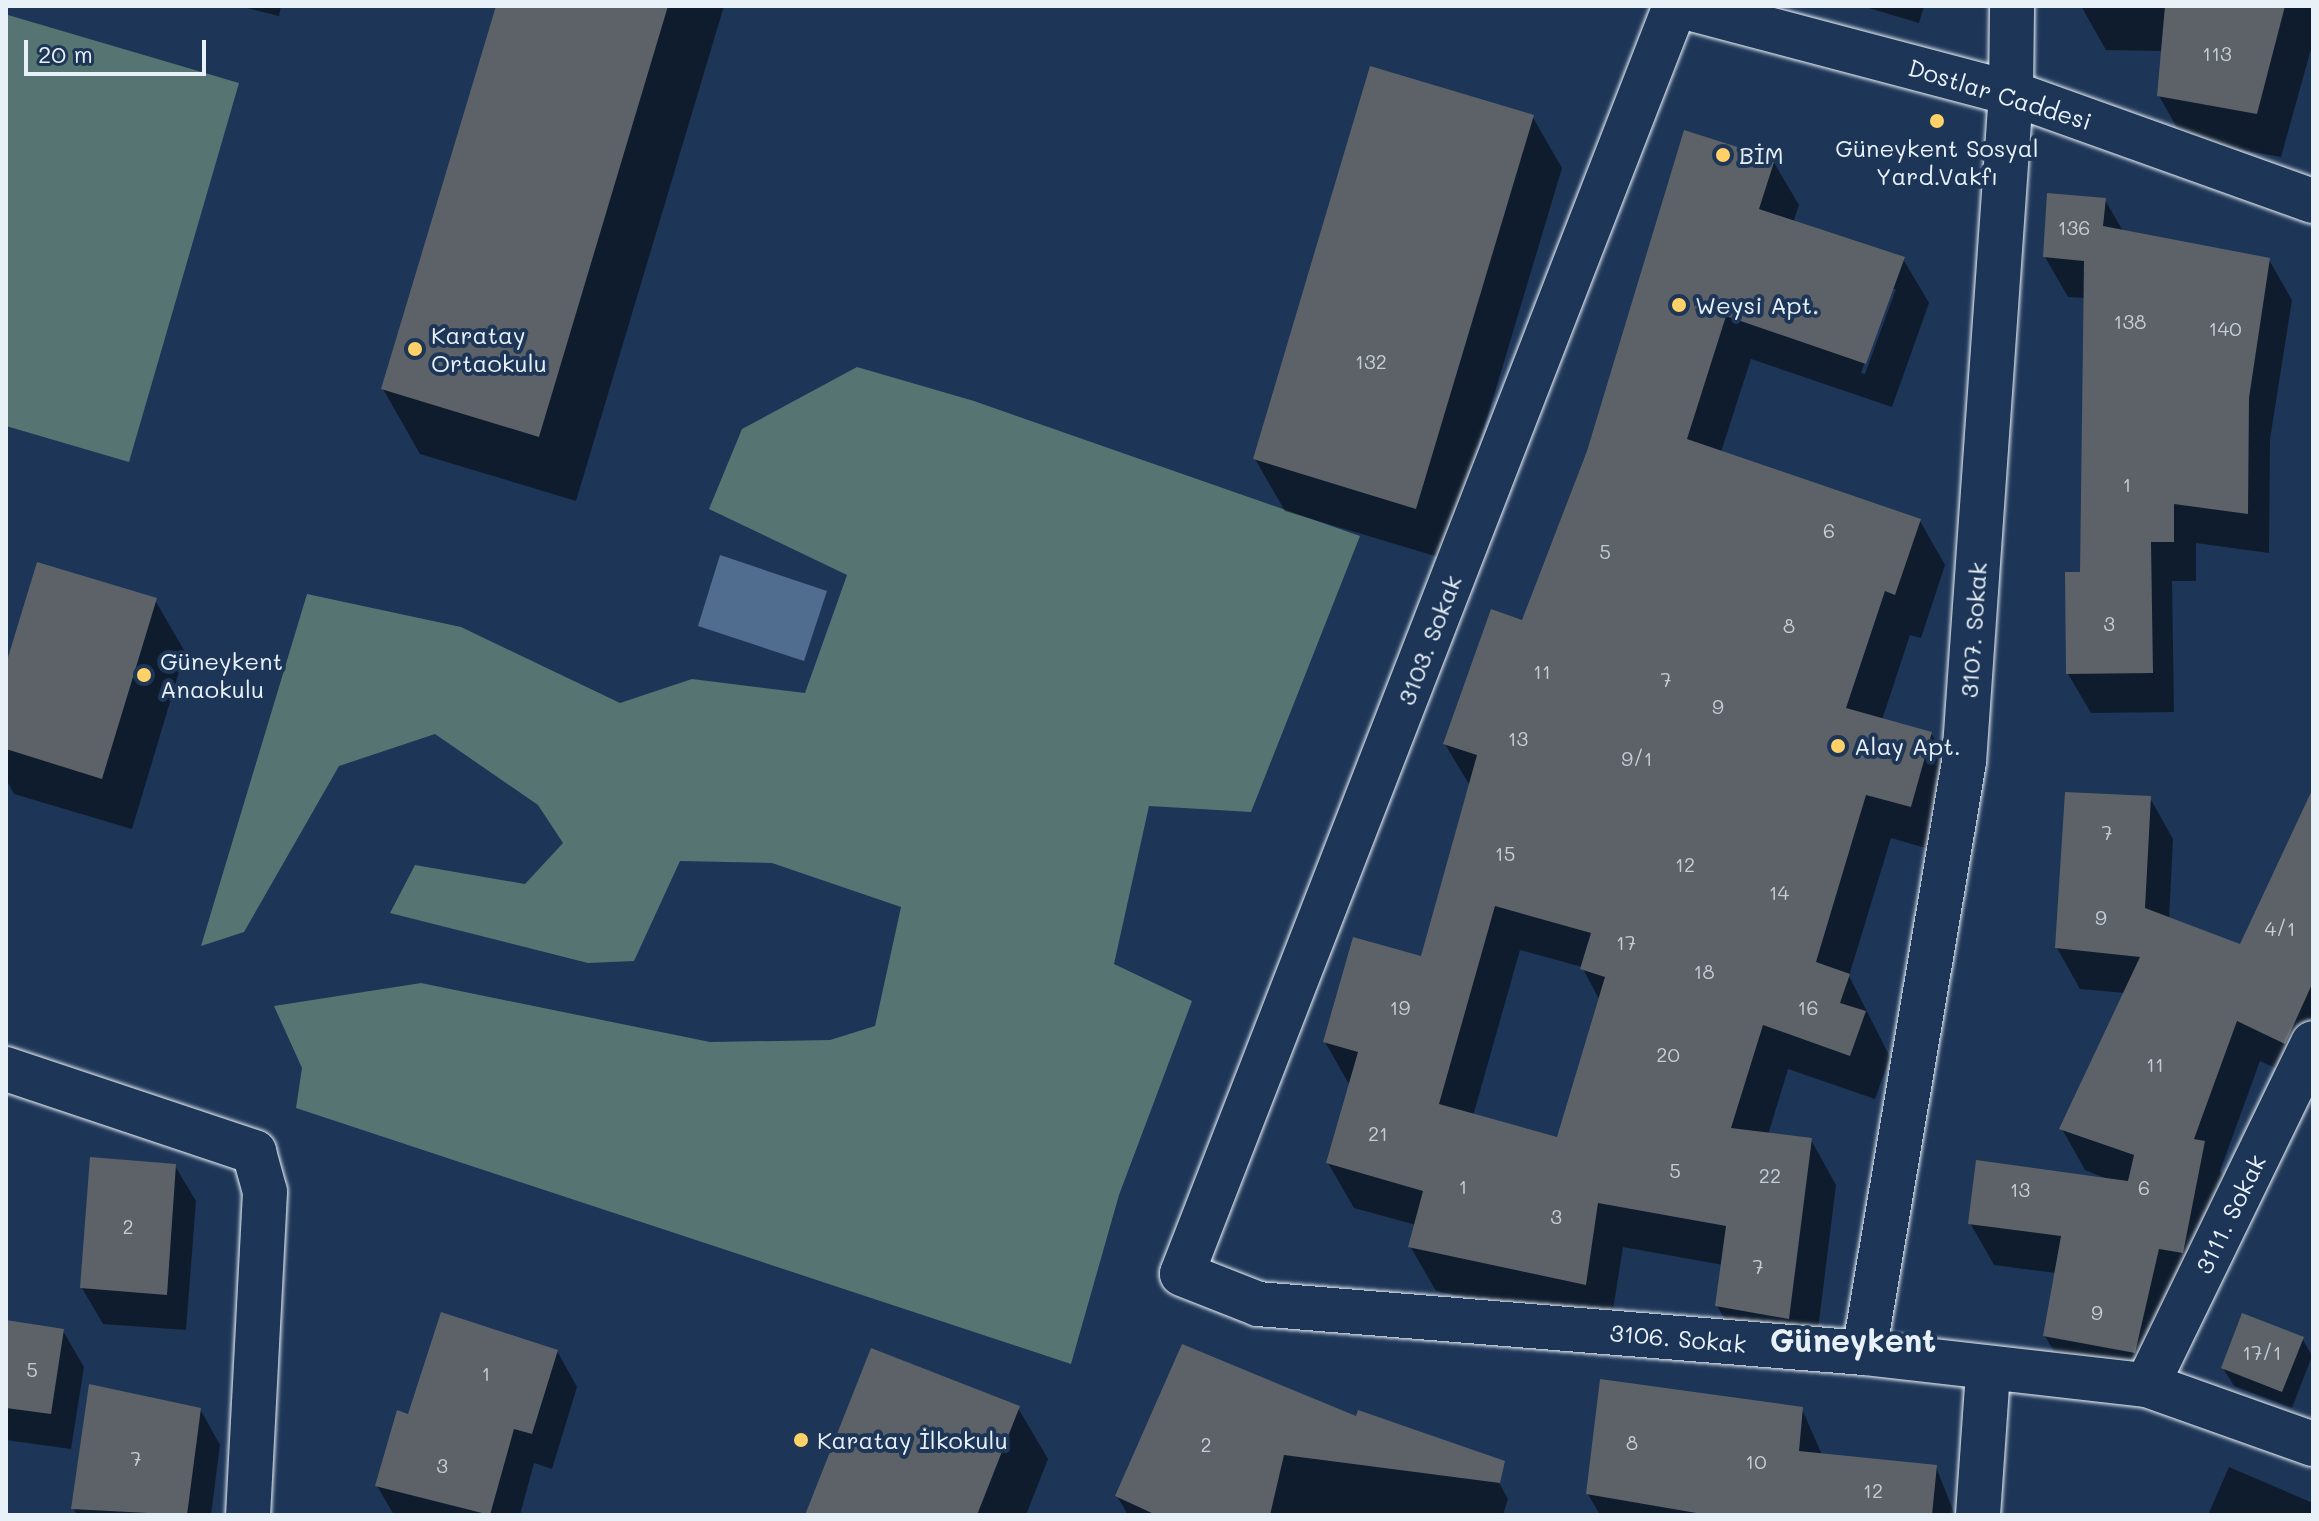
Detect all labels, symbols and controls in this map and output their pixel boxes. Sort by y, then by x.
scale bar [28,24,210,74]
text: 20 m [38,38,93,69]
house number: 113 [2202,41,2232,65]
street label: Dostlar Caddesi [1905,52,2095,136]
marker: Güneykent Sosyal Yard.Vakfı [1928,112,1946,130]
place label: Güneykent Sosyal Yard.Vakfı [1835,134,2039,190]
place label: BİM [1739,141,1784,169]
marker: BİM [1714,146,1732,164]
house number: 136 [2058,215,2090,239]
place label: Weysi Apt. [1695,291,1819,319]
marker: Weysi Apt. [1670,296,1688,314]
house number: 138 [2114,309,2146,333]
house number: 140 [2208,316,2242,340]
place label: Karatay Ortaokulu [431,321,547,377]
marker: Karatay Ortaokulu [406,340,424,358]
house number: 132 [1355,349,1387,373]
house number: 1 [2123,472,2131,496]
house number: 6 [1823,518,1835,542]
house number: 5 [1599,539,1611,563]
street label: 3107. Sokak [1954,561,1992,699]
street label: 3103. Sokak [1391,571,1467,709]
house number: 3 [2103,611,2115,635]
house number: 8 [1783,613,1795,637]
place label: Güneykent Anaokulu [160,647,283,703]
house number: 11 [1533,659,1551,683]
marker: Güneykent Anaokulu [135,666,153,684]
house number: 7 [1660,667,1672,691]
house number: 9 [1712,694,1724,718]
house number: 13 [1508,726,1528,750]
place label: Alay Apt. [1854,732,1961,760]
marker: Alay Apt. [1829,737,1847,755]
house number: 9/1 [1621,746,1653,770]
house number: 7 [2101,820,2113,844]
house number: 15 [1495,841,1515,865]
house number: 12 [1675,852,1695,876]
house number: 14 [1769,880,1789,904]
house number: 9 [2095,905,2107,929]
house number: 4/1 [2264,916,2296,940]
house number: 17 [1616,930,1636,954]
house number: 18 [1693,959,1715,983]
house number: 19 [1390,995,1410,1019]
house number: 16 [1797,995,1819,1019]
house number: 20 [1656,1042,1680,1066]
house number: 11 [2146,1052,2164,1076]
house number: 21 [1368,1121,1388,1145]
street label: 3111. Sokak [2189,1150,2271,1278]
house number: 5 [1669,1158,1681,1182]
house number: 22 [1759,1163,1781,1187]
house number: 1 [1459,1174,1467,1198]
house number: 6 [2138,1175,2150,1199]
house number: 13 [2010,1177,2030,1201]
house number: 3 [1550,1204,1562,1228]
house number: 2 [122,1214,134,1238]
house number: 7 [1752,1254,1764,1278]
house number: 9 [2091,1300,2103,1324]
street label: 3106. Sokak [1608,1318,1748,1358]
district label: Güneykent [1770,1320,1936,1358]
house number: 17/1 [2242,1340,2282,1364]
house number: 5 [26,1357,38,1381]
house number: 1 [482,1361,490,1385]
place label: Karatay İlkokulu [817,1426,1008,1454]
house number: 8 [1626,1430,1638,1454]
marker: Karatay İlkokulu [792,1431,810,1449]
house number: 2 [1200,1432,1212,1456]
house number: 7 [130,1446,142,1470]
house number: 10 [1745,1449,1767,1473]
house number: 3 [436,1453,448,1477]
house number: 12 [1863,1478,1883,1502]

